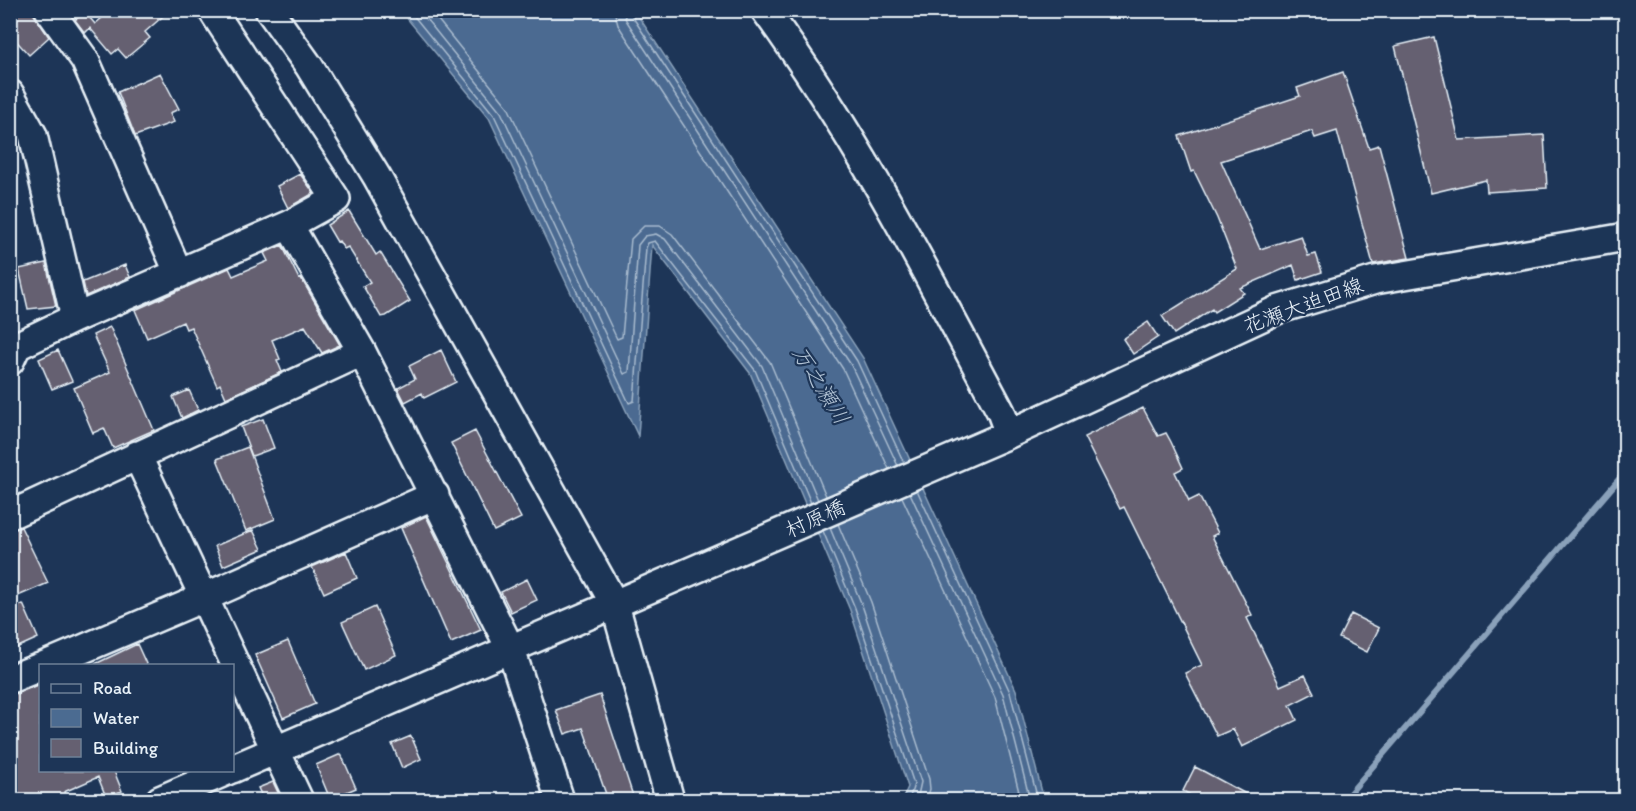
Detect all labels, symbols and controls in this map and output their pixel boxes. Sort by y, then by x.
street label: 花瀬大迫田線 [1240,272,1366,338]
water label: 万之瀬川 [786,341,856,429]
street label: 村原橋 [781,494,849,542]
legend [39,664,234,772]
text: Road [93,677,132,699]
text: Water [93,707,139,729]
text: Building [93,737,159,759]

